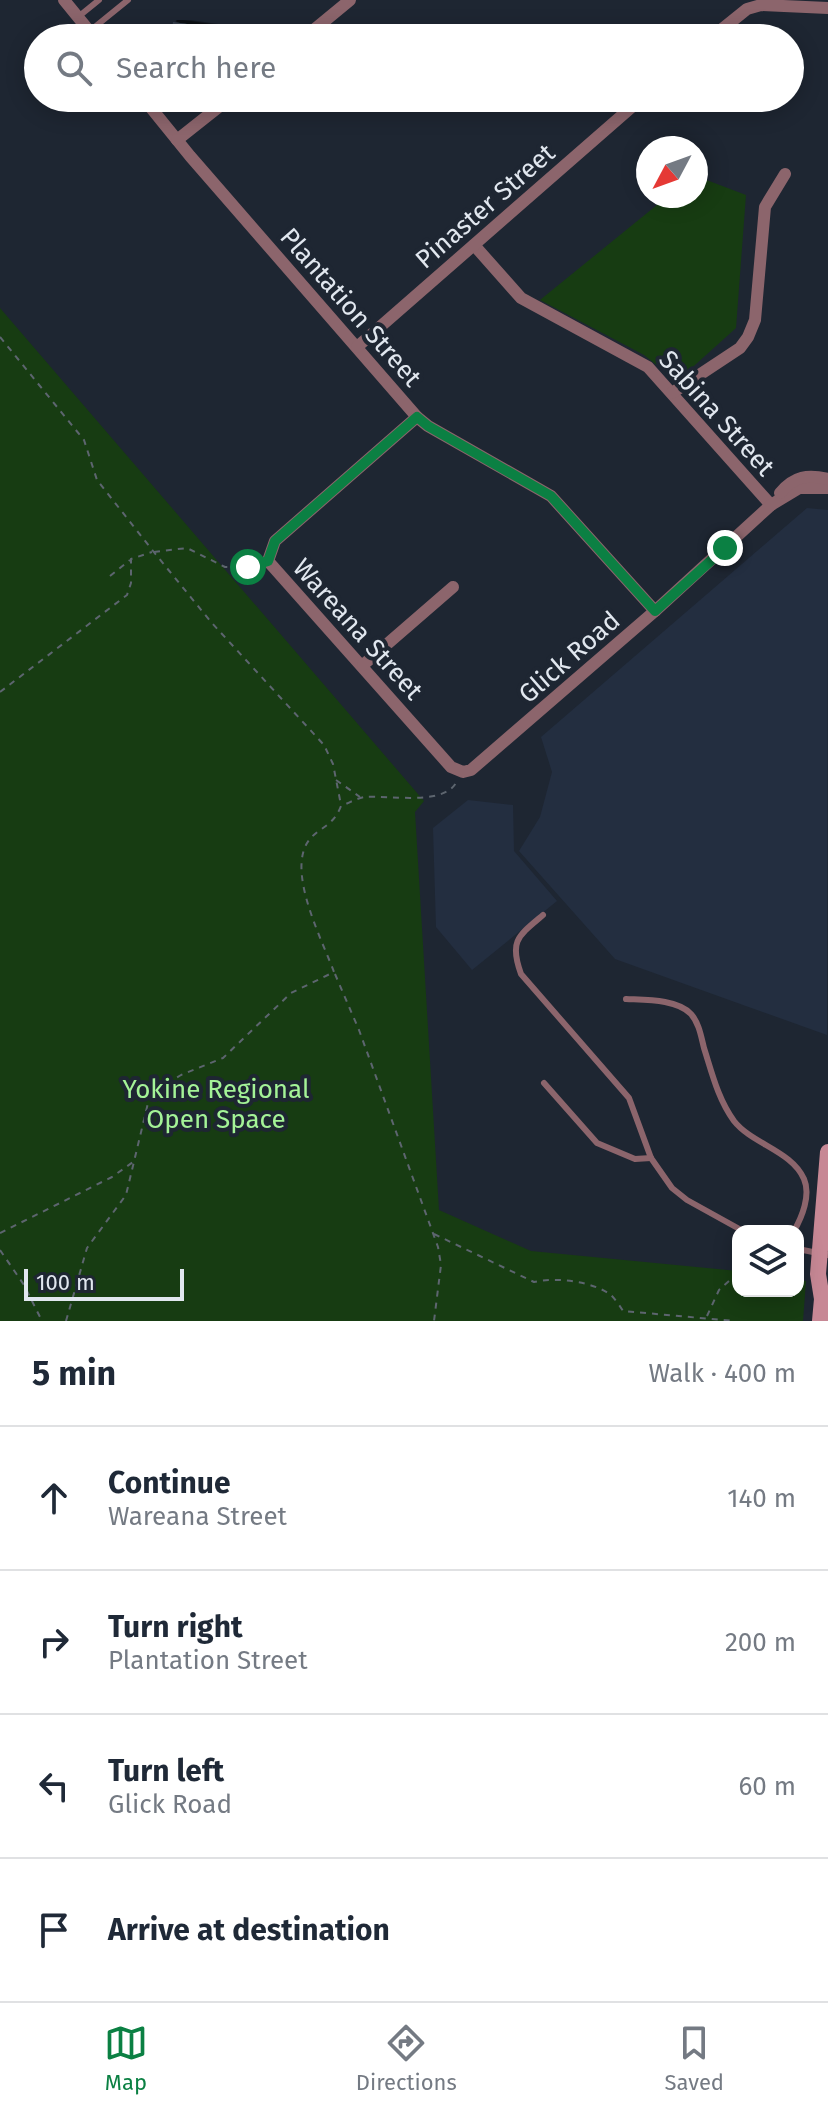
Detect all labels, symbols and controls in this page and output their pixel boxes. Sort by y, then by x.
search box [24,24,804,112]
icon: search [52,46,96,90]
text: Search here [116,50,276,86]
north arrow [636,136,708,208]
street label: Pinaster Street [409,137,562,275]
street label: Plantation Street [273,222,428,393]
street label: Sabina Street [652,344,781,483]
route end [707,530,743,566]
route start [230,549,266,585]
street label: Wareana Street [286,552,429,707]
street label: Glick Road [512,605,626,710]
park label: Yokine Regional Open Space [122,1074,310,1135]
map controls [732,1225,804,1297]
button: layers [732,1225,804,1297]
scale bar [24,1265,184,1301]
text: 100 m [36,1269,95,1296]
text: 5 min [32,1353,116,1394]
text: Walk · 400 m [648,1358,796,1389]
text: Continue [108,1465,231,1501]
icon: ahead [32,1476,76,1520]
text: 140 m [727,1483,796,1514]
text: Wareana Street [108,1501,287,1532]
text: Turn right [108,1609,243,1645]
icon: right [32,1620,76,1664]
text: 200 m [725,1627,796,1658]
text: Plantation Street [108,1645,308,1676]
text: Turn left [108,1753,224,1789]
icon: left [32,1764,76,1808]
text: 60 m [738,1771,796,1802]
text: Glick Road [108,1789,232,1820]
icon: arrive [32,1908,76,1952]
text: Arrive at destination [108,1912,390,1948]
tab: Map [104,2021,148,2096]
tab: Directions [356,2021,457,2096]
tab: Saved [665,2021,724,2096]

